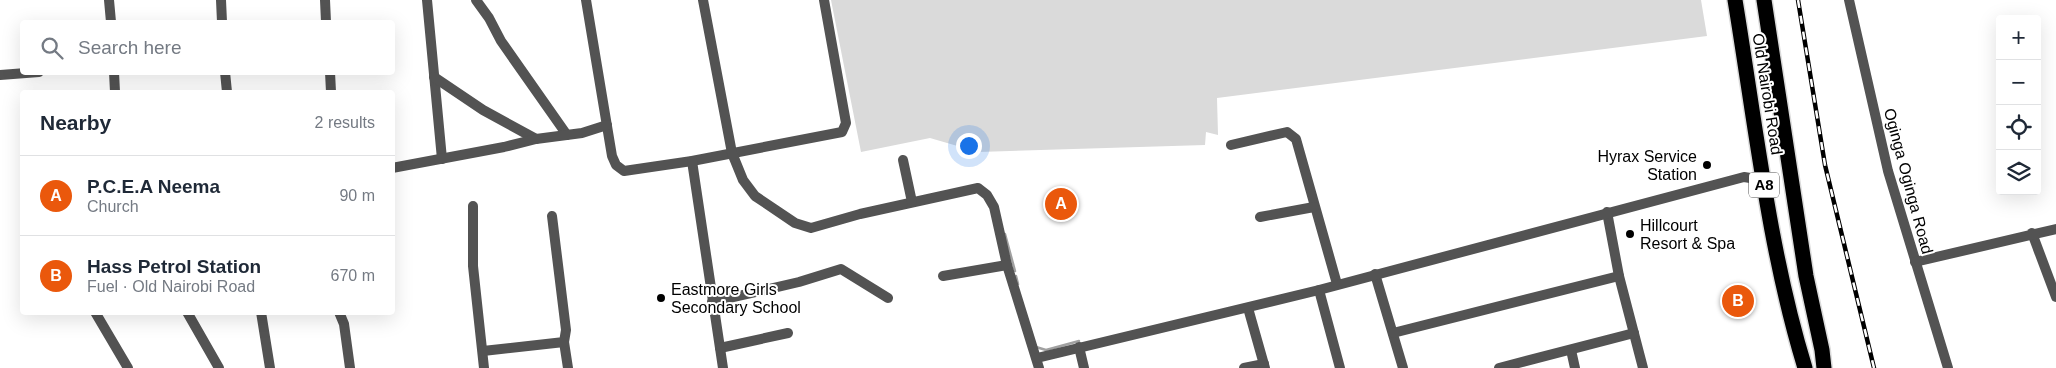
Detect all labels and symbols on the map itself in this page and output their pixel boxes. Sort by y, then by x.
street label: Old Nairobi Road [1750,32,1786,156]
street label: Oginga Oginga Road [1881,106,1936,256]
your location [956,133,982,159]
place label: Hyrax Service Station [1597,148,1697,183]
marker: Hyrax Service Station [1701,159,1713,171]
road number: A8 [1749,172,1779,198]
pin: A [1045,185,1077,223]
place label: Hillcourt Resort & Spa [1640,217,1735,252]
marker: Hillcourt Resort & Spa [1624,228,1636,240]
place label: Eastmore Girls Secondary School [671,281,801,316]
pin: B [1722,282,1754,320]
marker: Eastmore Girls Secondary School [655,292,667,304]

